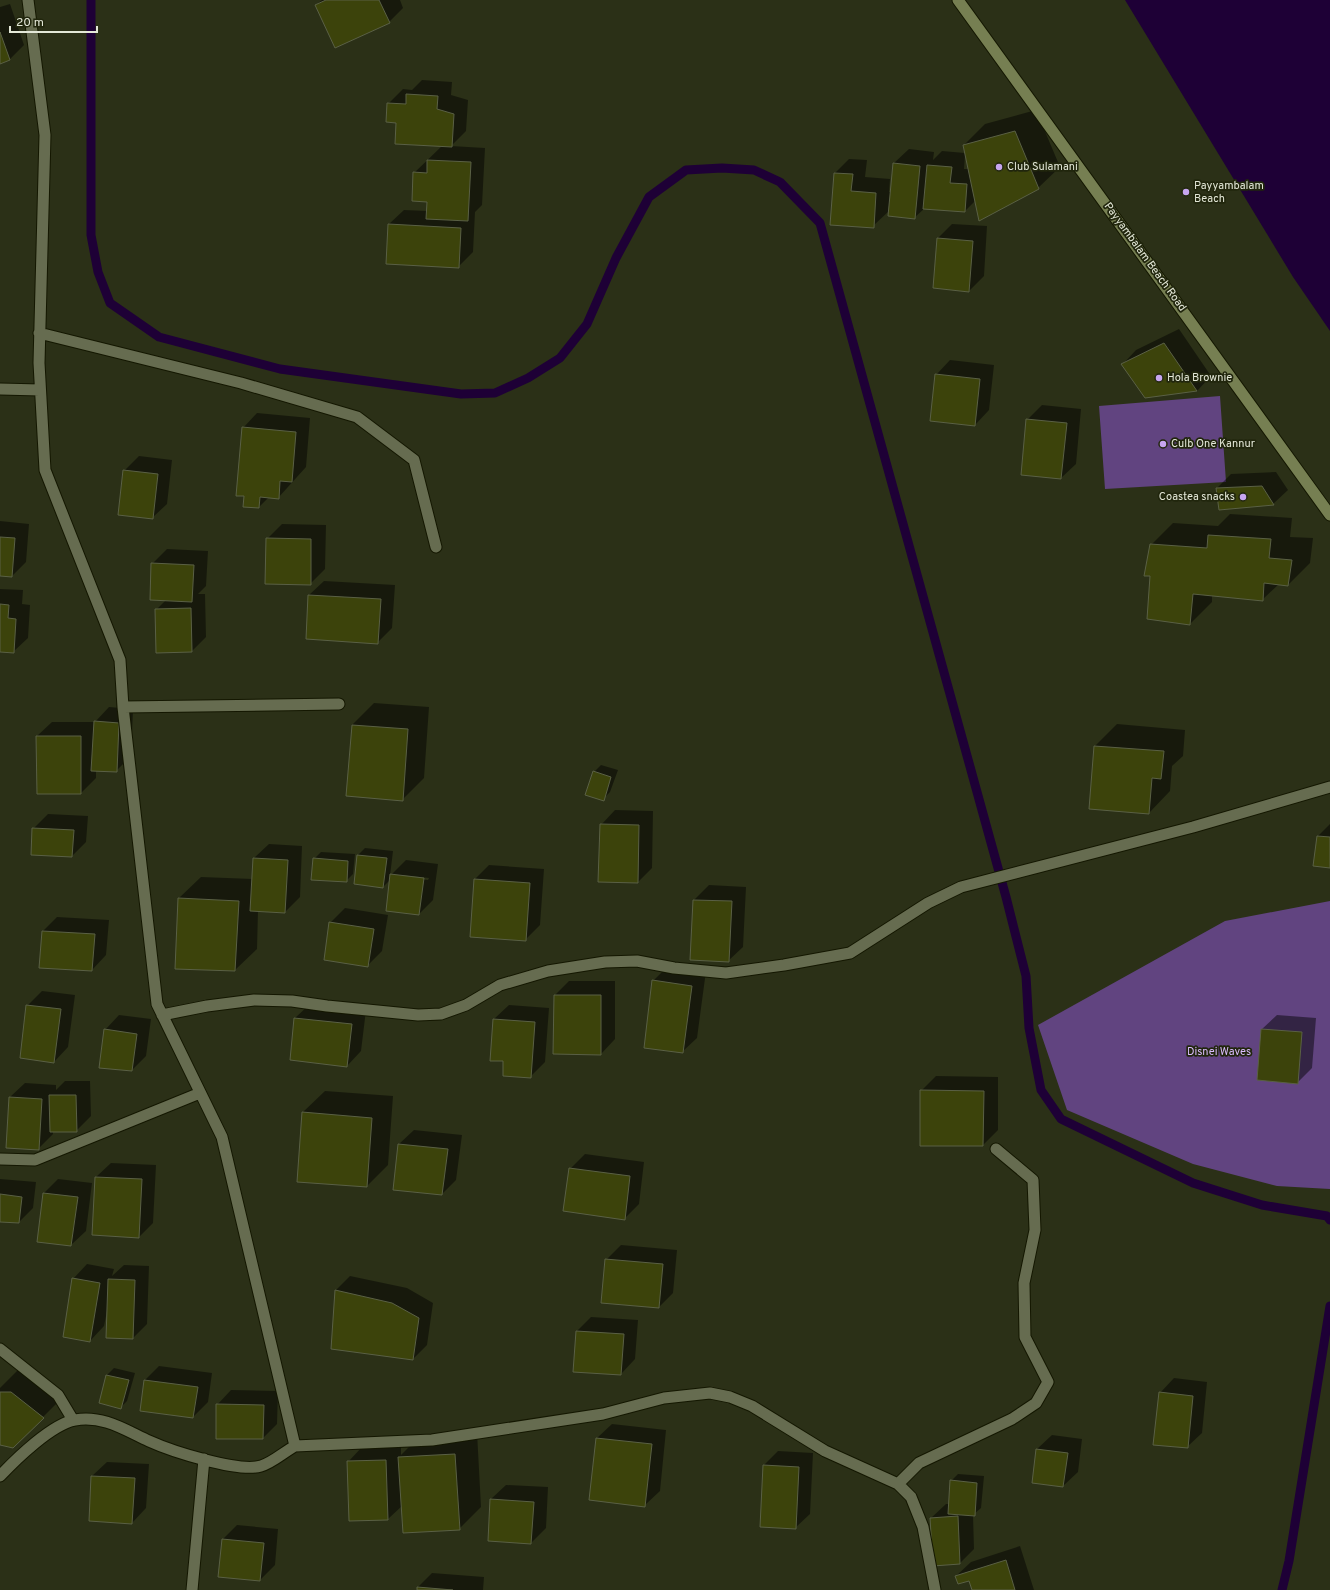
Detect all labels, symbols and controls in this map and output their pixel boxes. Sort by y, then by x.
scale bar [10,8,97,34]
text: 20 m [16,15,44,31]
place label: Club Sulamani [1007,160,1078,174]
marker: Club Sulamani [994,162,1004,172]
place label: Payyambalam Beach [1194,179,1264,206]
marker: Payyambalam Beach [1181,187,1191,197]
street label: Payyambalam Beach Road [1101,200,1189,314]
place label: Hola Brownie [1167,371,1232,385]
marker: Hola Brownie [1154,373,1164,383]
place label: Culb One Kannur [1171,437,1256,451]
marker: Culb One Kannur [1158,439,1168,449]
place label: Coastea snacks [1159,490,1235,504]
marker: Coastea snacks [1238,492,1248,502]
park label: Disnei Waves [1187,1045,1251,1059]

